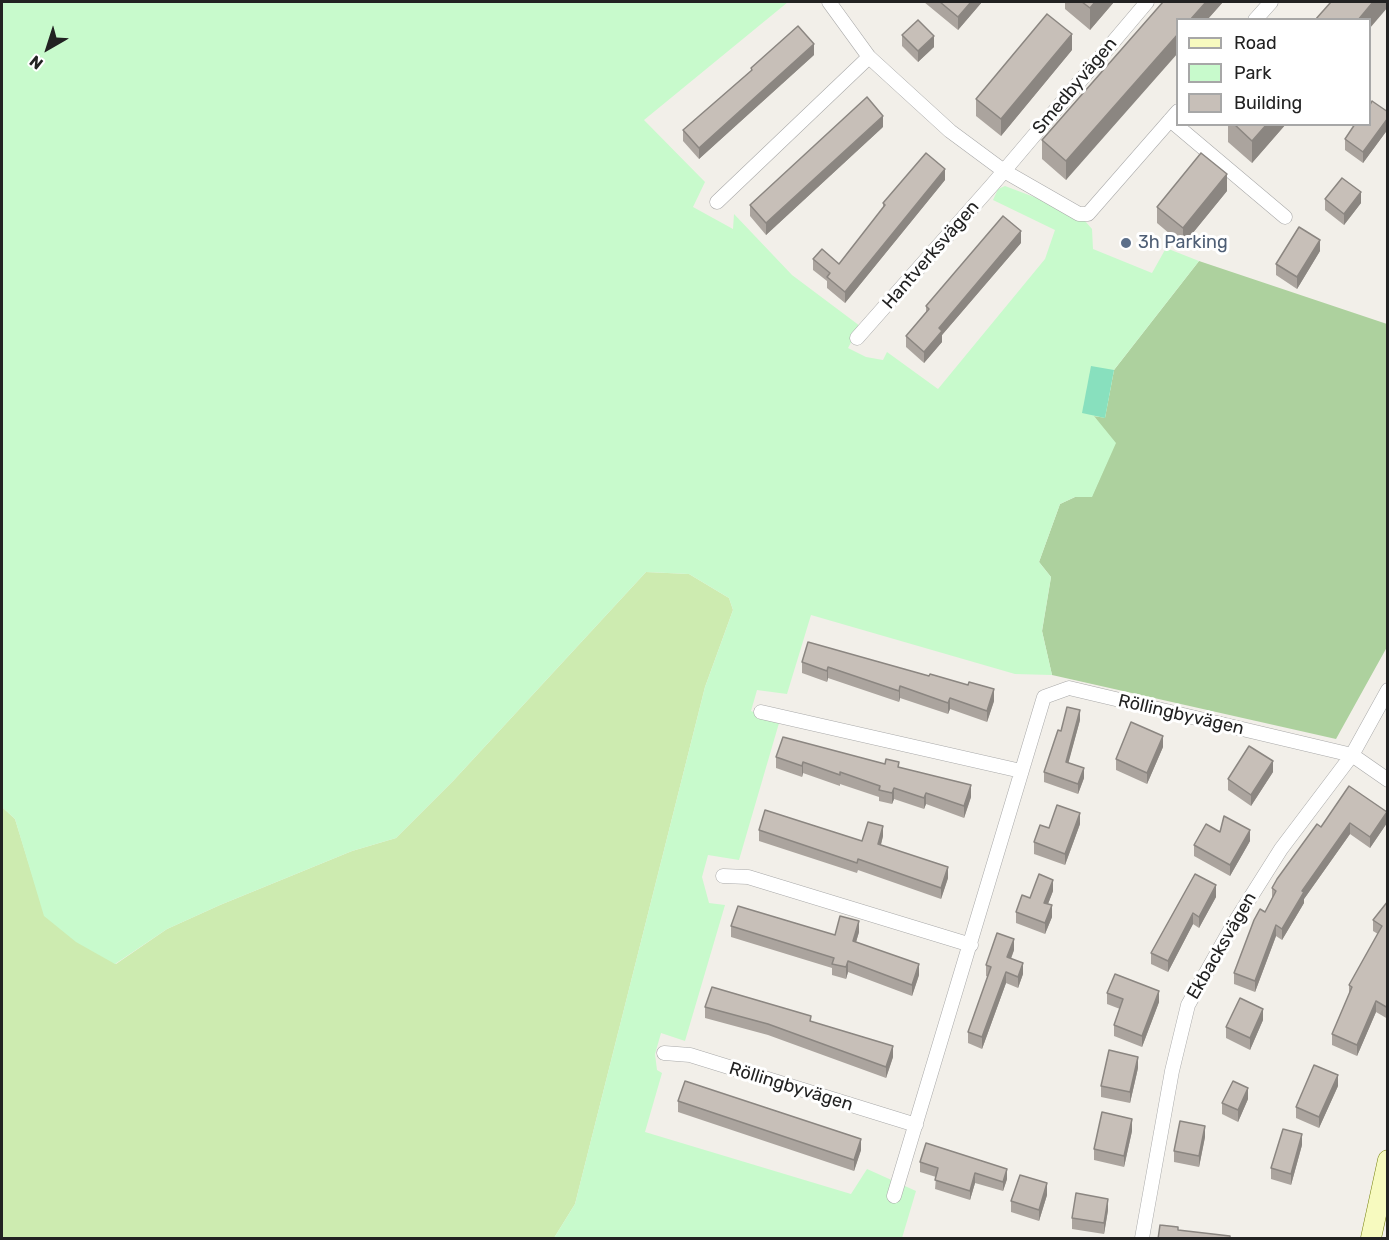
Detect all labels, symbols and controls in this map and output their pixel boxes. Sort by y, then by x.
north arrow [18,18,78,78]
legend [1176,18,1371,126]
text: Road [1234,32,1277,54]
street label: Smedbyvägen [1028,33,1122,139]
text: N [26,51,47,73]
text: Park [1234,62,1271,84]
text: Building [1234,92,1302,114]
street label: Hantverksvägen [878,196,984,314]
place label: 3h Parking [1138,232,1228,254]
marker: 3h Parking [1119,236,1133,250]
street label: Röllingbyvägen [1116,690,1246,740]
street label: Ekbacksvägen [1183,889,1261,1003]
street label: Röllingbyvägen [726,1058,856,1116]

